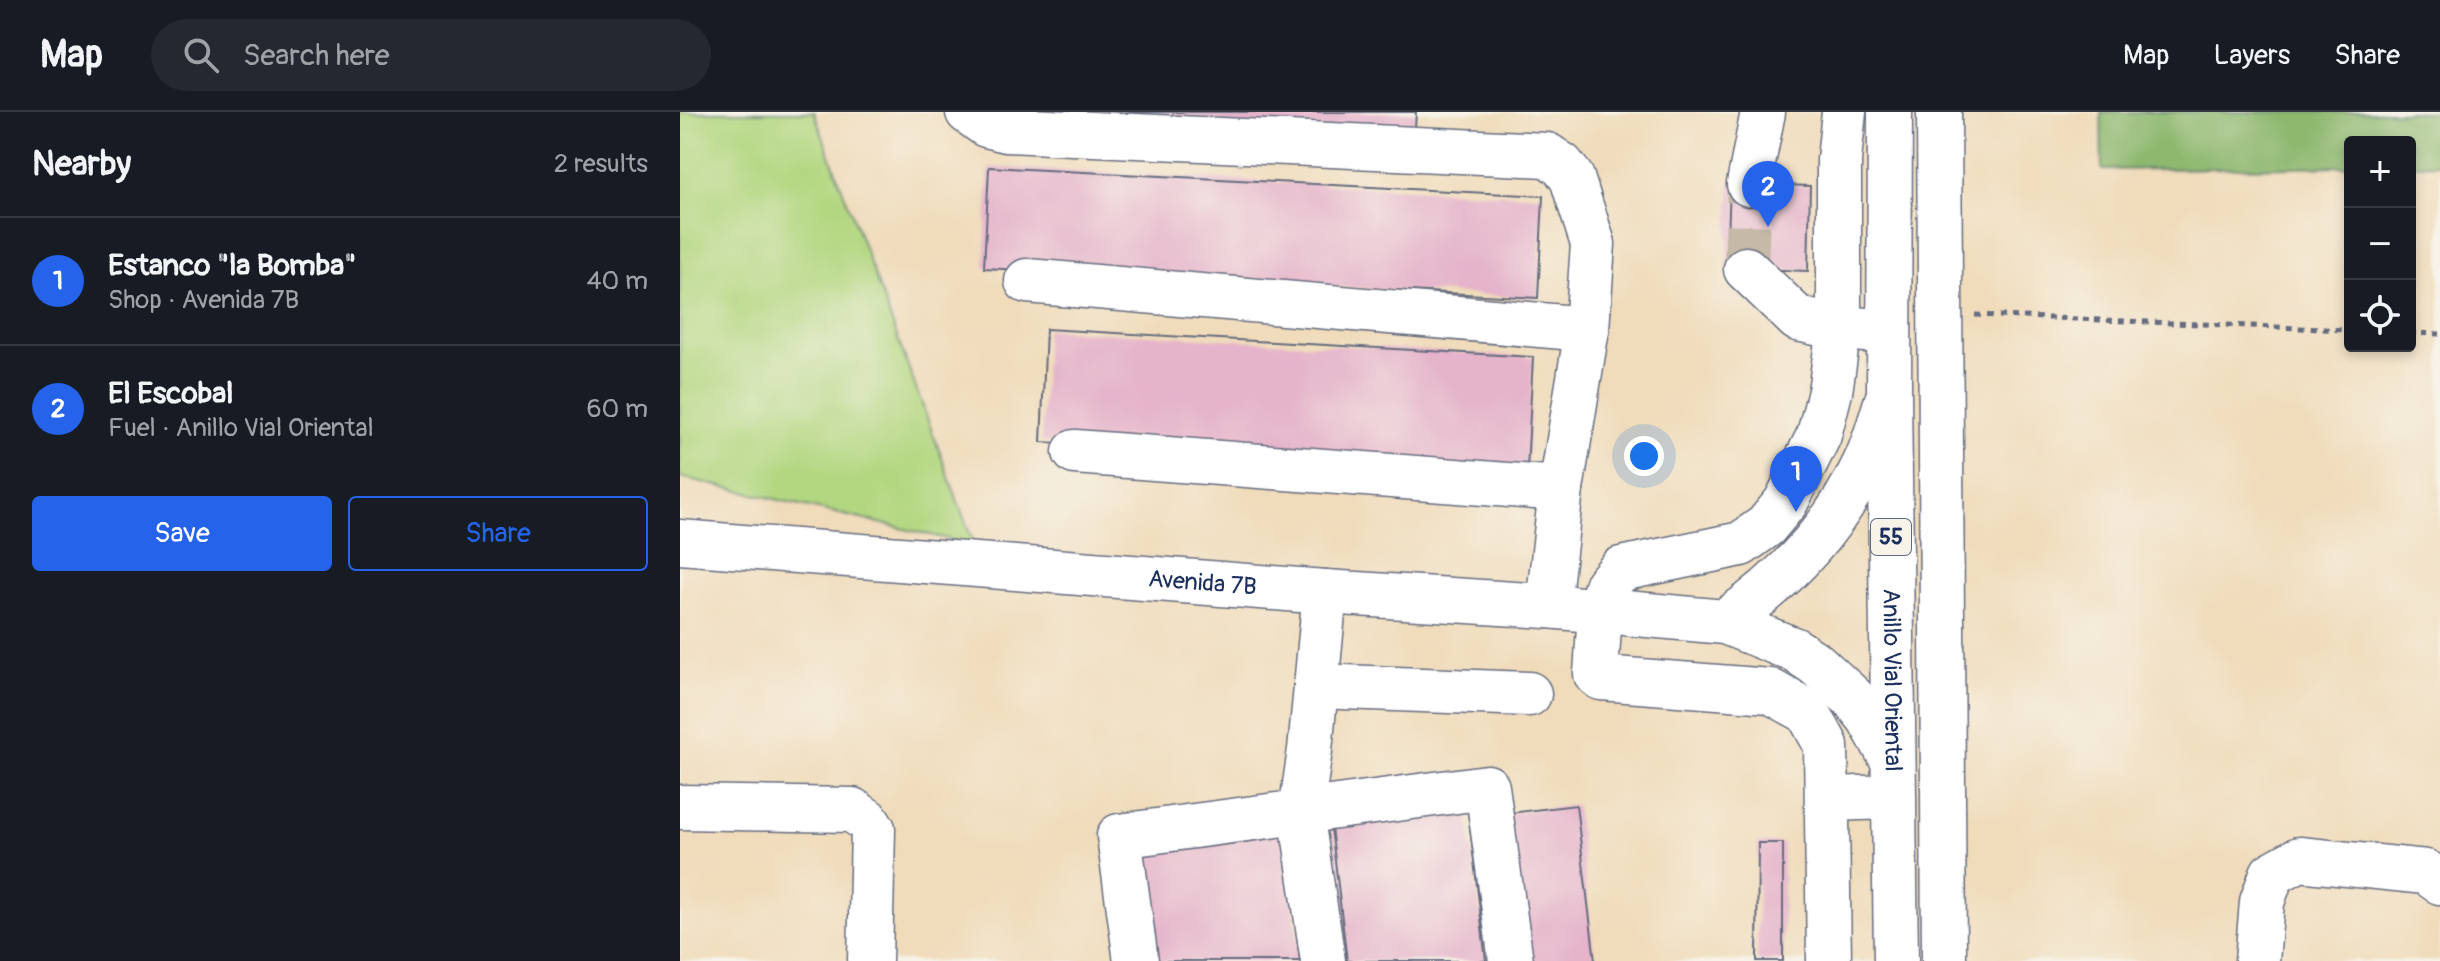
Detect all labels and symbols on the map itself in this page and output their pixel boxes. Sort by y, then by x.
pin: 2 [1742,161,1794,227]
your location [1624,436,1664,476]
pin: 1 [1770,446,1822,512]
road number: 55 [1871,519,1911,555]
street label: Avenida 7B [1147,564,1258,601]
street label: Anillo Vial Oriental [1877,588,1908,772]

